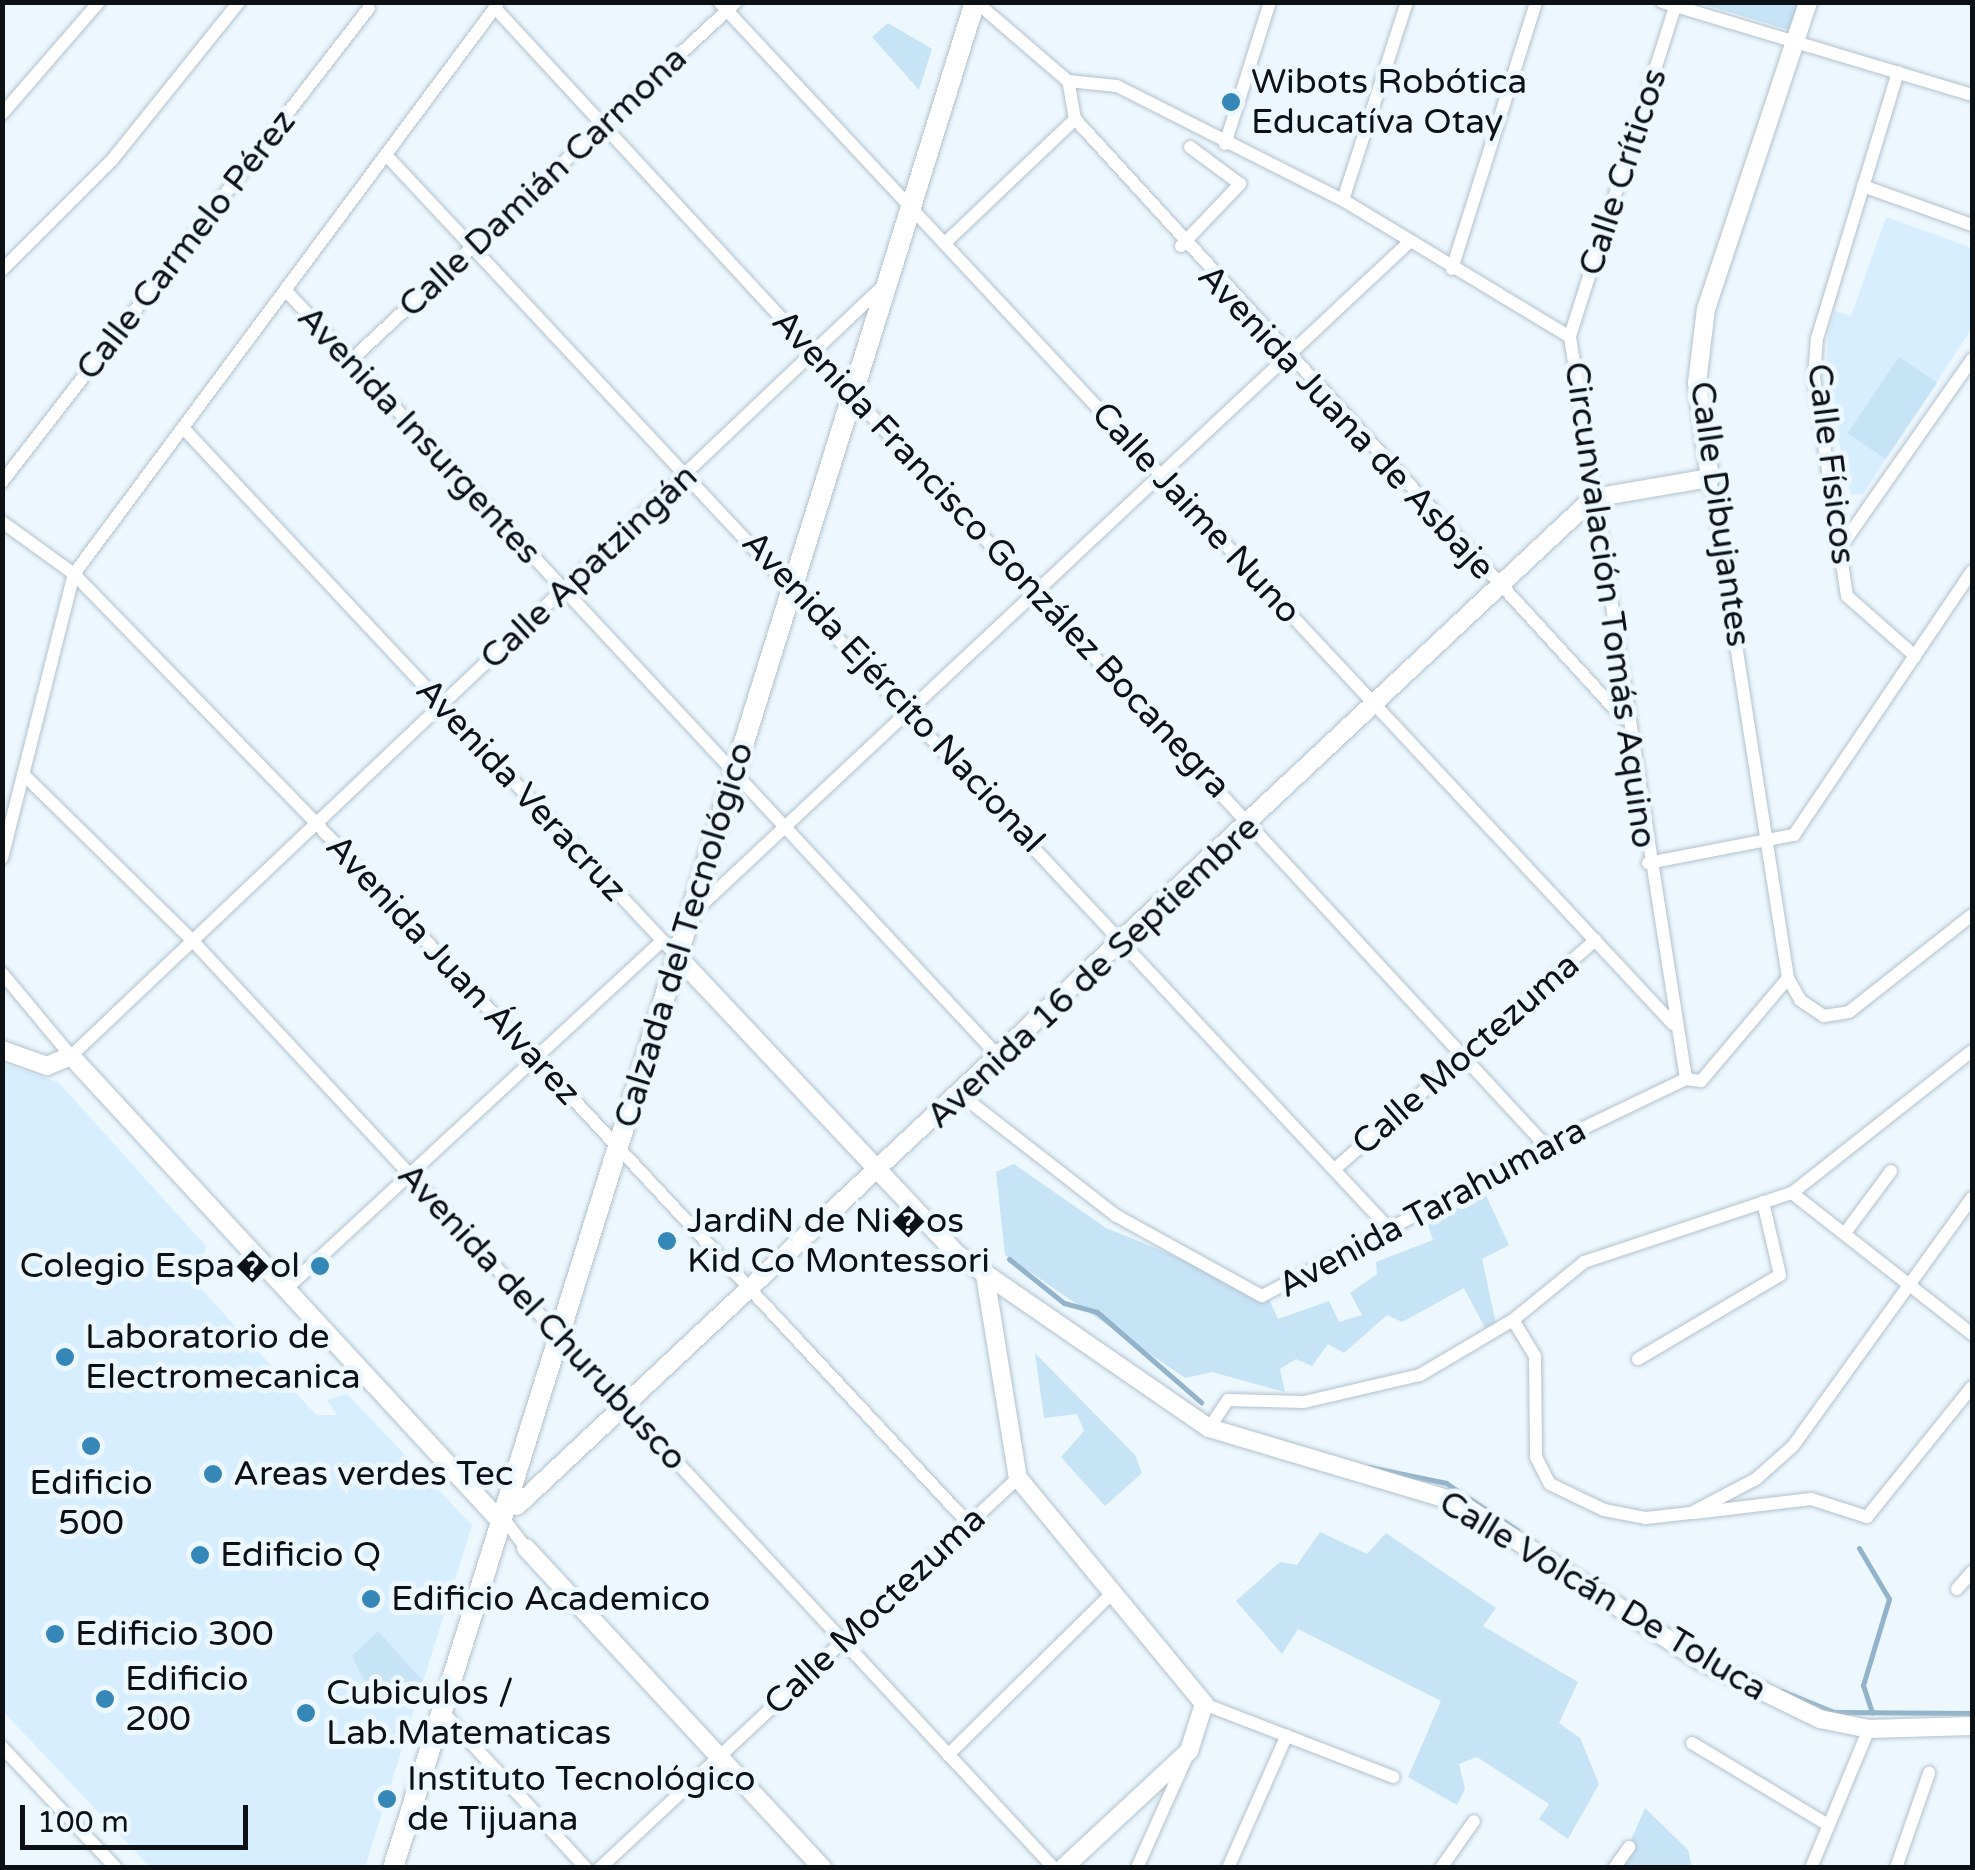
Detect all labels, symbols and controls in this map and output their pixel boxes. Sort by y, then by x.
street label: Calle Damián Carmona [390,38,696,326]
place label: Wibots Robótica Educatíva Otay [1251,61,1527,143]
street label: Calle Críticos [1570,63,1676,281]
marker: Wibots Robótica Educatíva Otay [1220,91,1242,113]
street label: Calle Carmelo Pérez [67,101,305,389]
street label: Avenida Juana de Asbaje [1189,256,1503,588]
street label: Avenida Insurgentes [288,297,550,573]
street label: Avenida Francisco González Bocanegra [763,301,1239,807]
street label: Circunvalación Tomás Aquino [1555,359,1665,851]
street label: Calle Físicos [1798,361,1864,567]
street label: Calle Dibujantes [1681,379,1759,649]
street label: Calle Jaime Nuno [1083,393,1309,633]
street label: Calle Apatzingán [472,456,706,678]
street label: Avenida Ejército Nacional [733,522,1053,862]
street label: Avenida Veracruz [407,670,635,910]
street label: Calzada del Tecnológico [605,737,763,1133]
street label: Avenida 16 de Septiembre [918,807,1268,1137]
street label: Avenida Juan Álvarez [317,826,589,1114]
street label: Calle Moctezuma [1344,944,1588,1164]
street label: Avenida Tarahumara [1271,1109,1593,1307]
street label: Avenida del Churubusco [389,1155,695,1479]
place label: JardiN de Ni�os Kid Co Montessori [687,1200,990,1282]
marker: JardiN de Ni�os Kid Co Montessori [656,1230,678,1252]
place label: Colegio Espa�ol [20,1245,300,1287]
marker: Colegio Espa�ol [309,1255,331,1277]
place label: Laboratorio de Electromecanica [85,1316,361,1398]
marker: Laboratorio de Electromecanica [54,1346,76,1368]
marker: Edificio 500 [80,1435,102,1457]
place label: Areas verdes Tec [233,1453,513,1495]
place label: Edificio 500 [29,1462,153,1544]
marker: Areas verdes Tec [202,1463,224,1485]
street label: Calle Volcán De Toluca [1432,1482,1774,1710]
street label: Calle Moctezuma [756,1498,994,1724]
place label: Edificio Q [220,1534,381,1576]
marker: Edificio Q [189,1544,211,1566]
place label: Edificio Academico [391,1578,710,1620]
marker: Edificio Academico [360,1588,382,1610]
place label: Edificio 300 [75,1613,274,1655]
marker: Edificio 300 [44,1623,66,1645]
place label: Edificio 200 [125,1658,249,1740]
place label: Cubiculos / Lab.Matematicas [326,1672,611,1754]
marker: Edificio 200 [94,1688,116,1710]
marker: Cubiculos / Lab.Matematicas [295,1702,317,1724]
place label: Instituto Tecnológico de Tijuana [407,1758,756,1840]
scale bar [25,1785,252,1847]
marker: Instituto Tecnológico de Tijuana [376,1788,398,1810]
text: 100 m [37,1804,129,1841]

